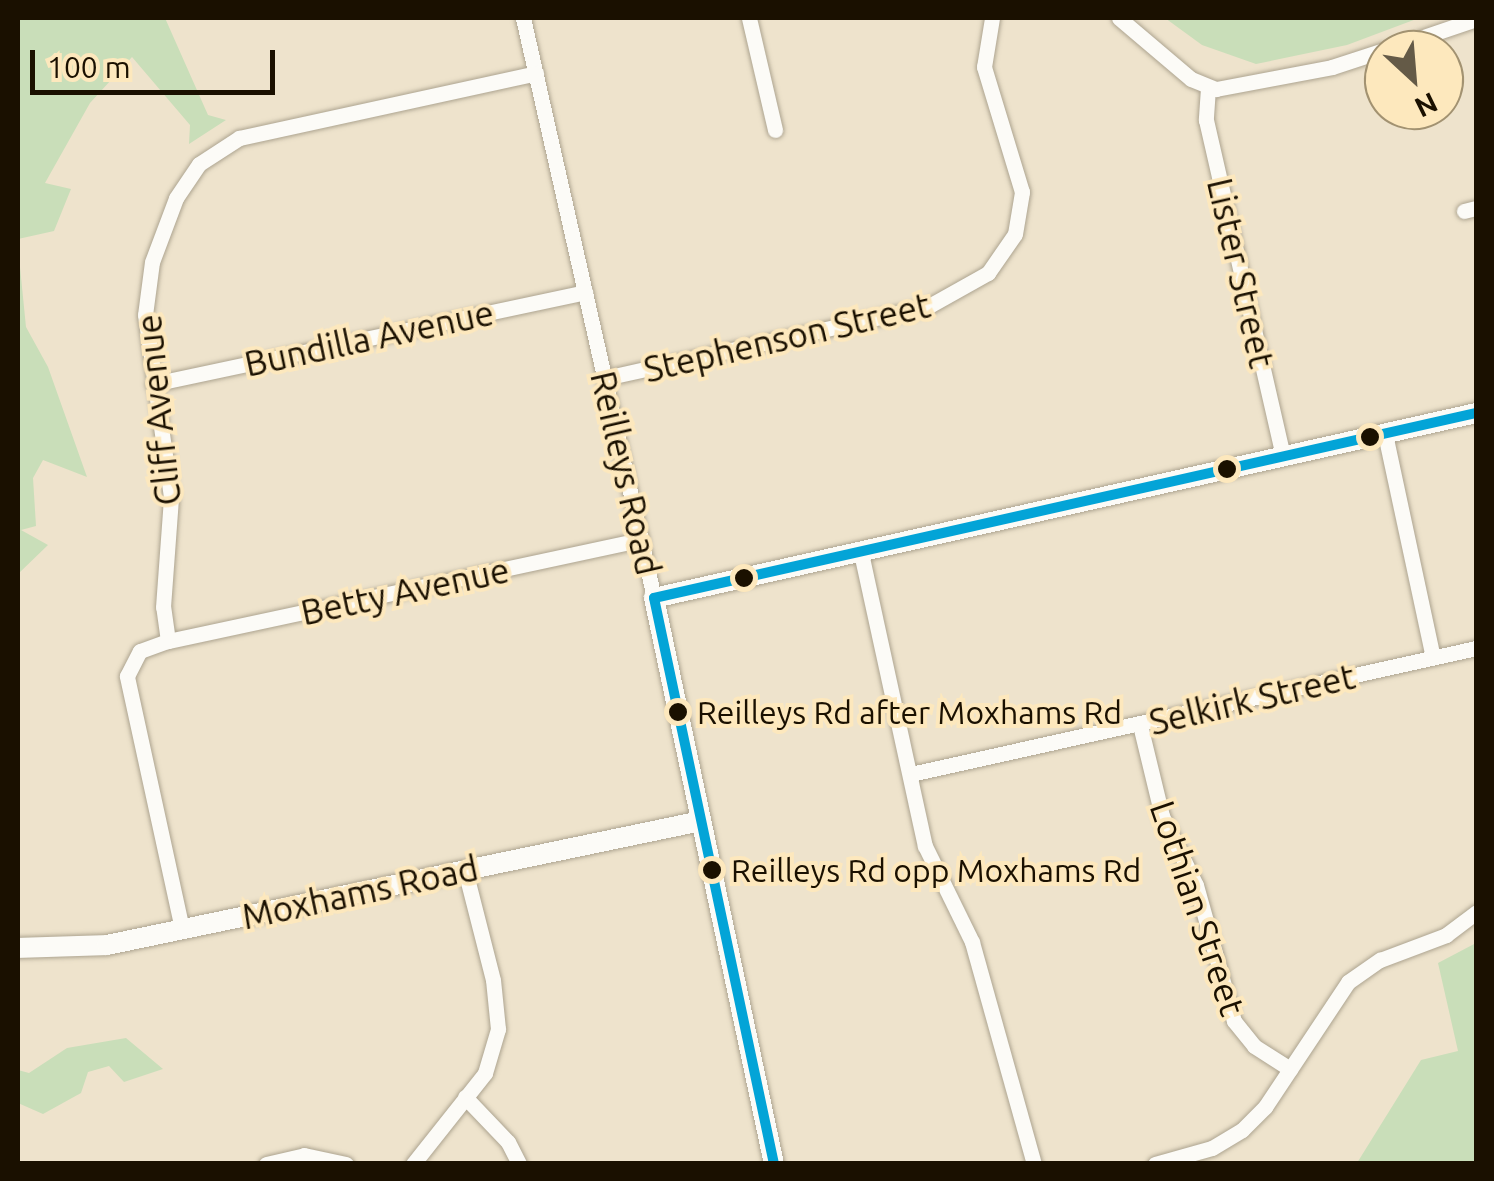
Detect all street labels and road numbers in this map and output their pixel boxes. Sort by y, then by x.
street label: Lister Street [1199,174,1283,372]
street label: Stephenson Street [640,284,934,390]
street label: Bundilla Avenue [241,291,497,385]
street label: Cliff Avenue [127,312,189,508]
street label: Reilleys Road [582,367,670,579]
street label: Betty Avenue [297,548,513,634]
street label: Selkirk Street [1145,655,1359,743]
street label: Lothian Street [1142,795,1254,1021]
street label: Moxhams Road [238,846,482,938]

